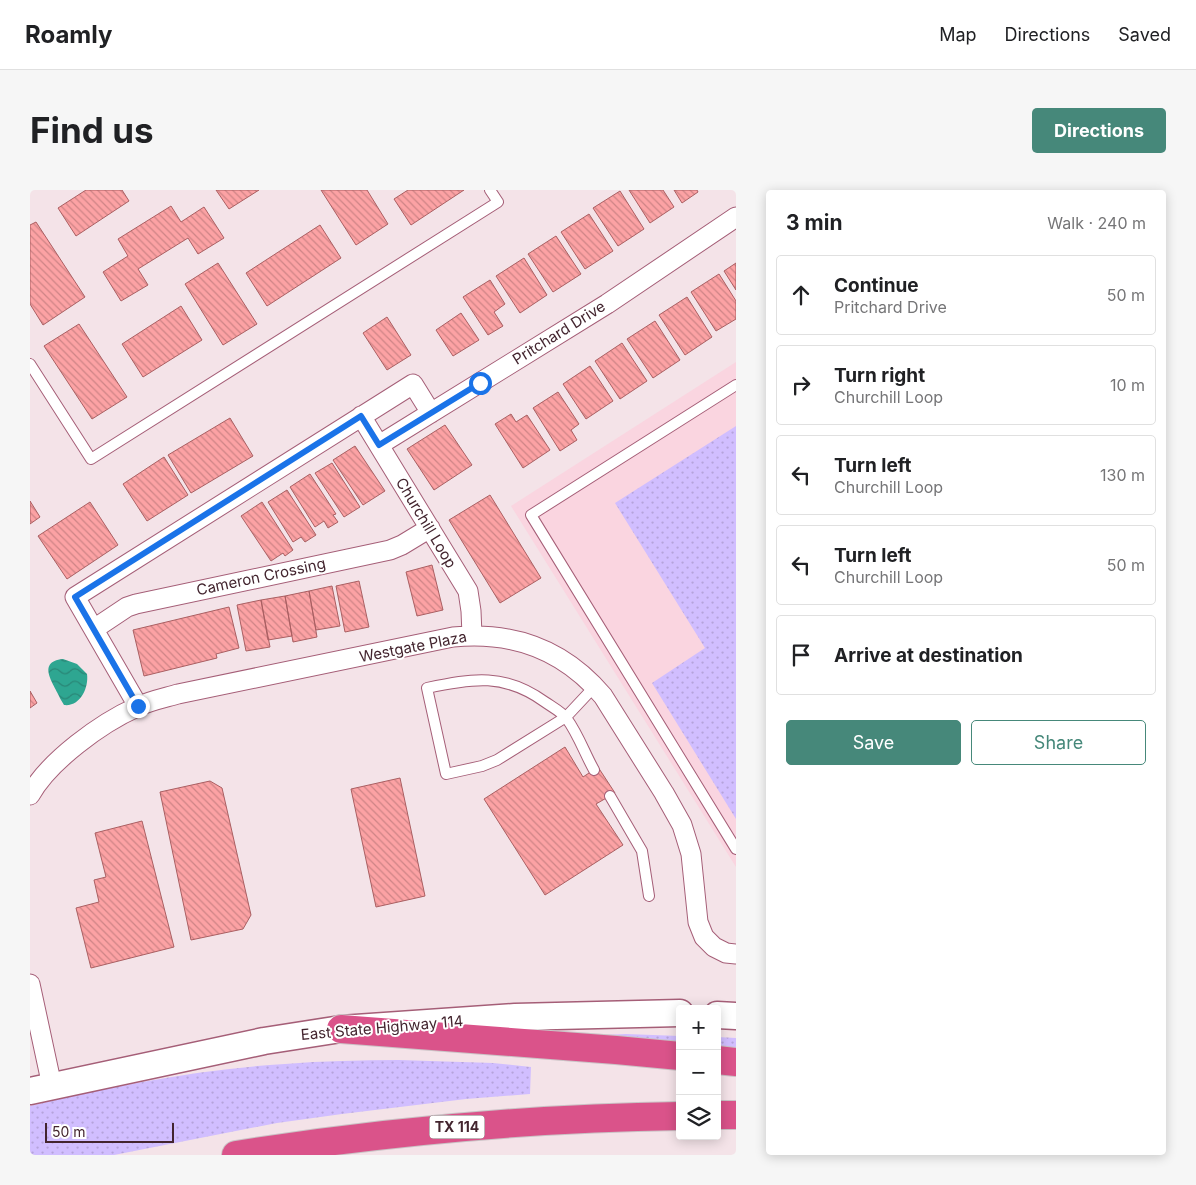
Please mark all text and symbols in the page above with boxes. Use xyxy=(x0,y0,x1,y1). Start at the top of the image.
text: Roamly xyxy=(25,20,112,49)
text: Map xyxy=(939,24,977,45)
text: Directions xyxy=(1005,24,1090,45)
text: Saved xyxy=(1118,24,1171,45)
button: Directions xyxy=(1032,108,1166,153)
text: Find us xyxy=(30,109,154,151)
text: 3 min xyxy=(786,210,842,235)
text: Walk · 240 m xyxy=(1047,213,1146,233)
text: Continue xyxy=(834,274,919,297)
icon: ahead xyxy=(787,281,815,309)
text: 50 m xyxy=(1107,285,1145,305)
street label: Pritchard Drive xyxy=(509,297,609,369)
text: Pritchard Drive xyxy=(834,297,947,317)
text: Turn right xyxy=(834,364,925,387)
icon: right xyxy=(787,371,815,399)
route start xyxy=(469,372,492,395)
text: 10 m xyxy=(1110,375,1145,395)
text: Churchill Loop xyxy=(834,387,943,407)
text: Turn left xyxy=(834,454,912,477)
icon: left xyxy=(787,461,815,489)
text: 130 m xyxy=(1100,465,1145,485)
street label: Churchill Loop xyxy=(392,474,461,571)
text: Churchill Loop xyxy=(834,477,943,497)
text: Turn left xyxy=(834,544,912,567)
icon: left xyxy=(787,551,815,579)
street label: Cameron Crossing xyxy=(195,554,327,599)
text: 50 m xyxy=(1107,555,1145,575)
text: Churchill Loop xyxy=(834,567,943,587)
street label: Westgate Plaza xyxy=(358,627,468,666)
icon: arrive xyxy=(787,641,815,669)
text: Arrive at destination xyxy=(834,644,1023,667)
route end xyxy=(127,695,150,718)
button: Save xyxy=(786,720,961,765)
button: Share xyxy=(971,720,1146,765)
map controls xyxy=(676,1005,721,1140)
button: + xyxy=(676,1005,721,1050)
street label: East State Highway 114 xyxy=(300,1011,464,1044)
button: − xyxy=(676,1050,721,1095)
button: layers xyxy=(676,1095,721,1140)
road number: TX 114 xyxy=(430,1116,484,1139)
scale bar xyxy=(45,1120,174,1143)
text: 50 m xyxy=(52,1123,86,1140)

